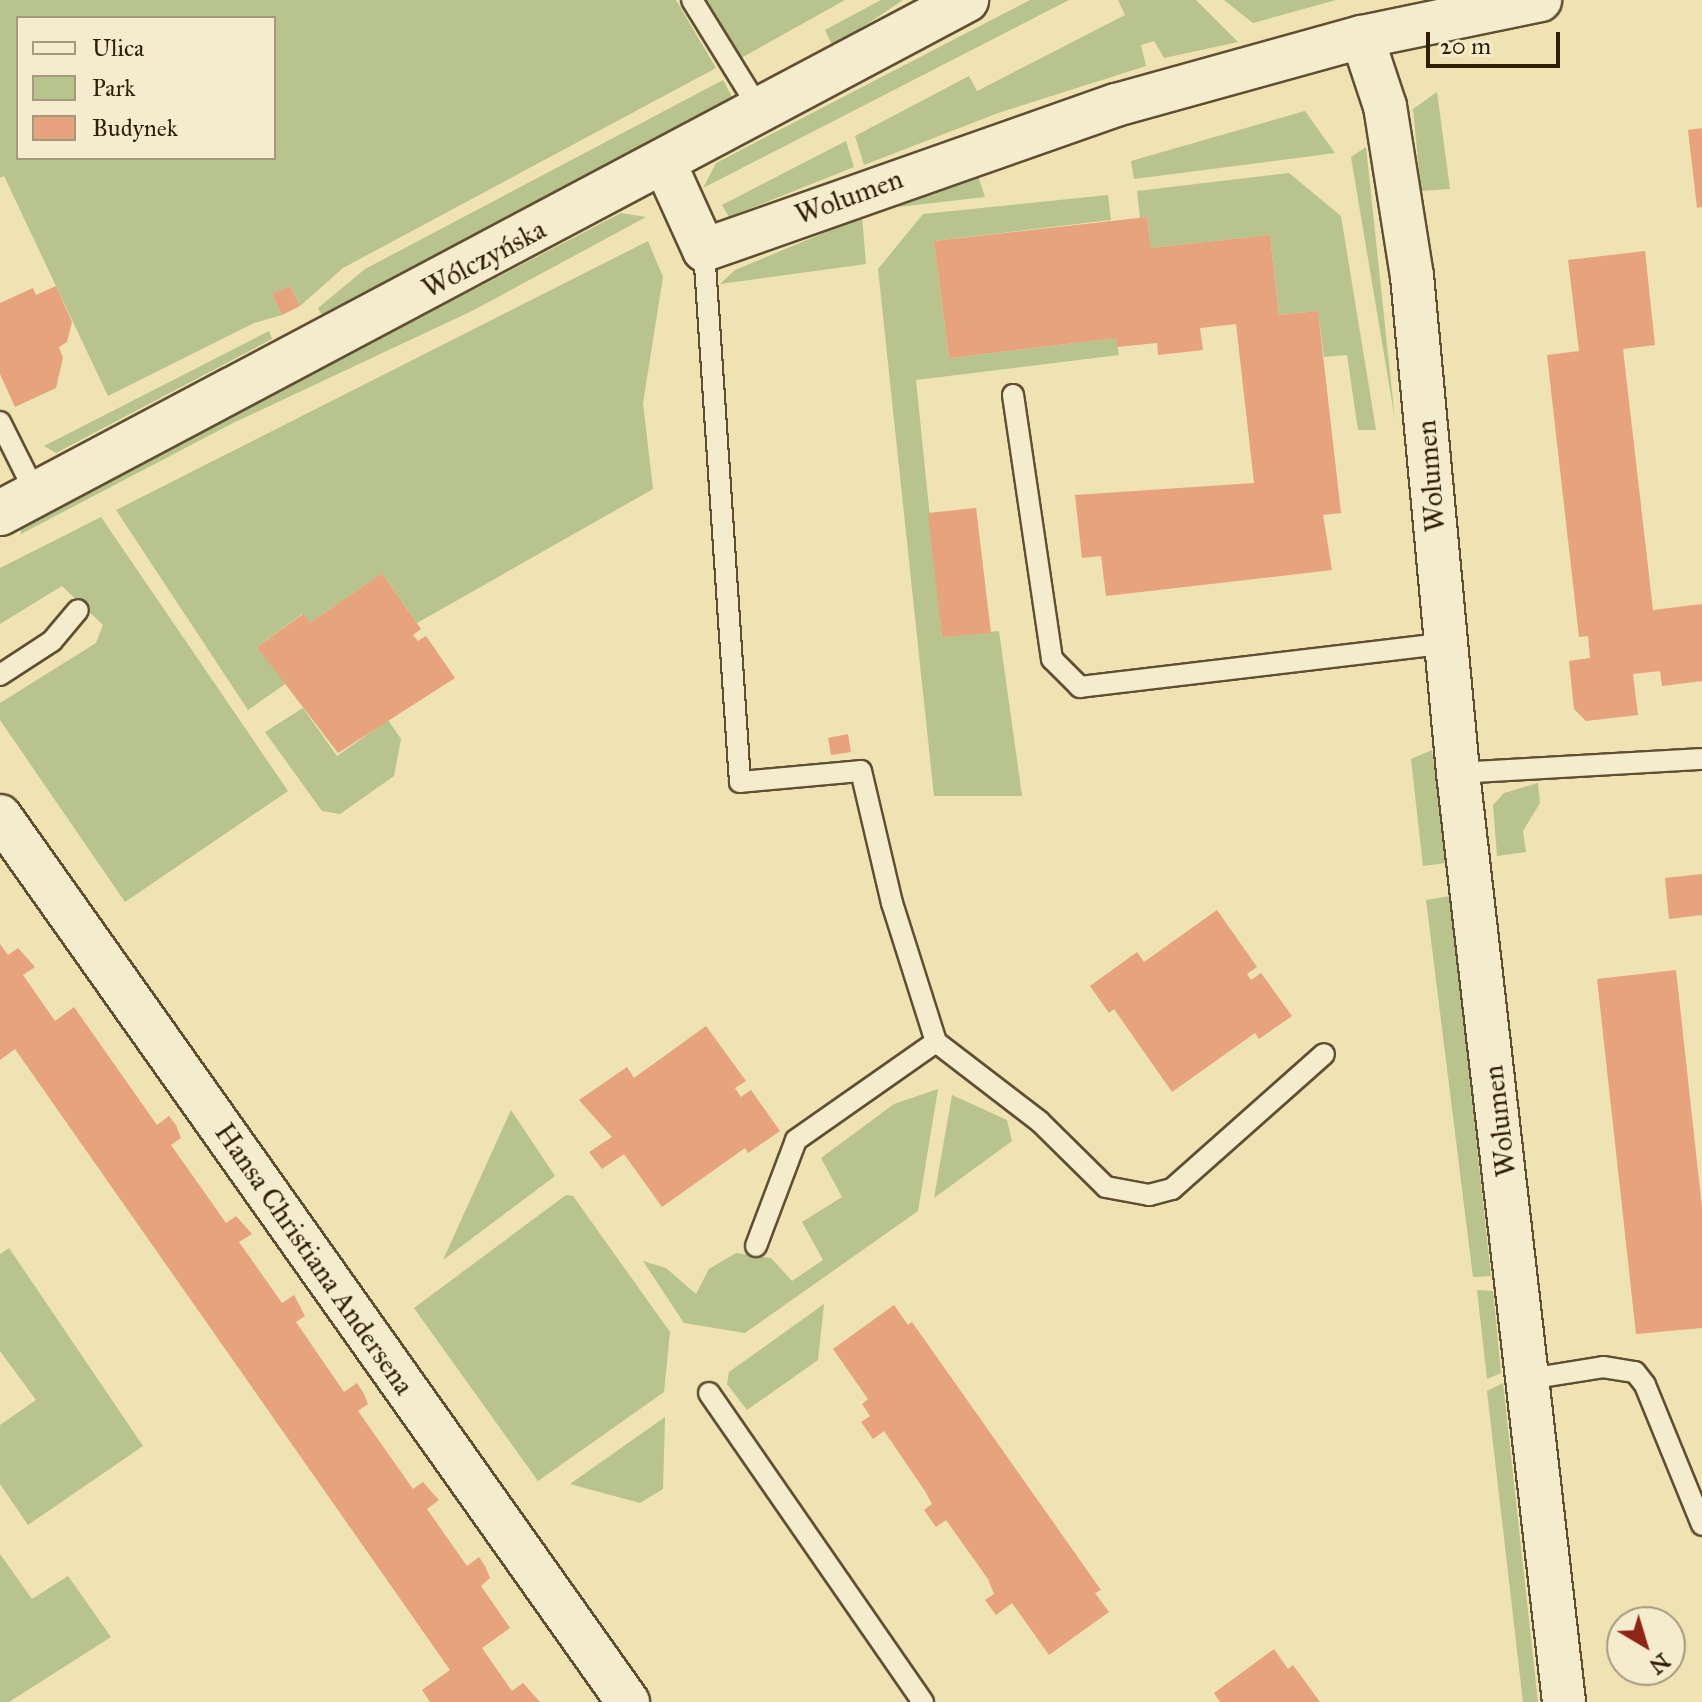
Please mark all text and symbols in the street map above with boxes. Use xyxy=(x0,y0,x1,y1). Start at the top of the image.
legend xyxy=(16,16,276,160)
scale bar xyxy=(1430,16,1564,66)
text: 20 m xyxy=(1440,31,1491,61)
text: Ulica xyxy=(92,33,144,63)
text: Park xyxy=(92,73,135,103)
text: Budynek xyxy=(92,113,178,143)
street label: Wolumen xyxy=(791,162,907,232)
street label: Wólczyńska xyxy=(417,212,551,306)
street label: Wolumen xyxy=(1409,419,1453,533)
street label: Wolumen xyxy=(1476,1063,1524,1179)
street label: Hansa Christiana Andersena xyxy=(207,1117,421,1401)
north arrow xyxy=(1606,1606,1686,1686)
text: N xyxy=(1644,1647,1676,1680)

